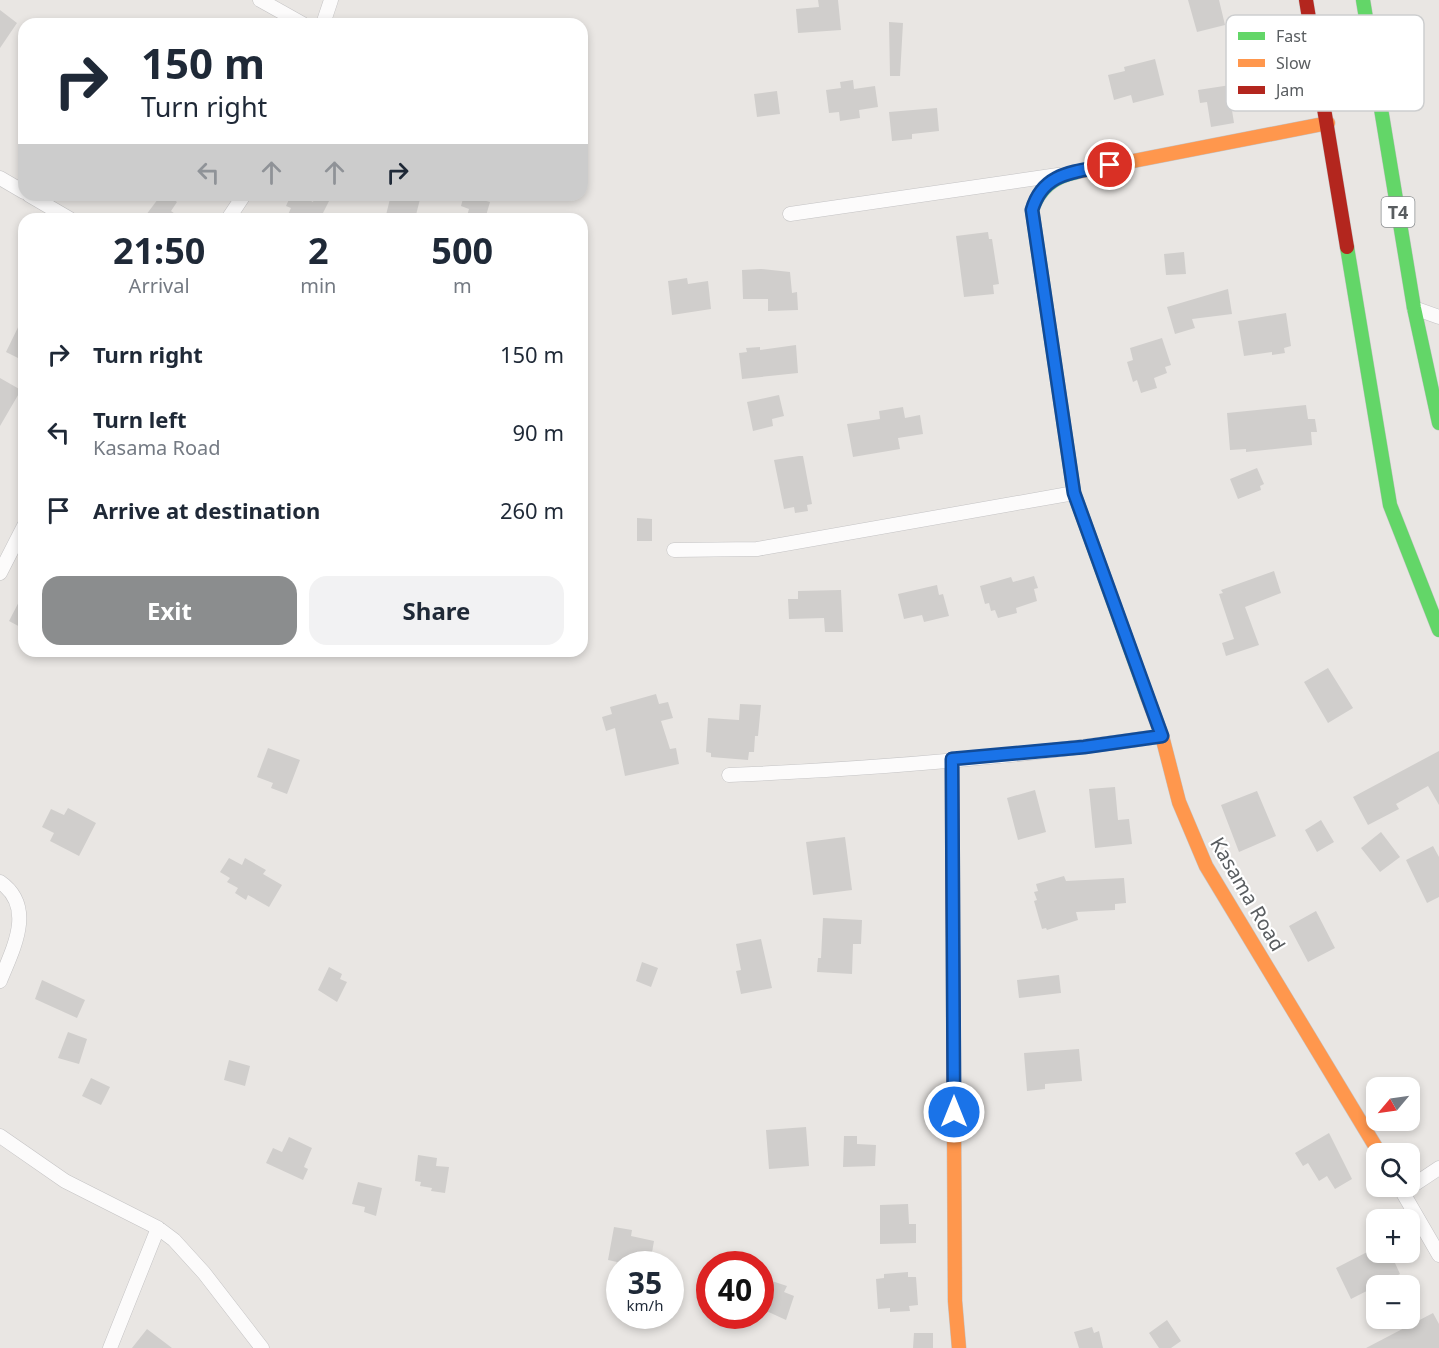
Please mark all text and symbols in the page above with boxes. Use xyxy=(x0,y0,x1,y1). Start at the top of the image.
legend xyxy=(1226,15,1424,111)
text: Fast xyxy=(1276,25,1307,47)
text: 150 m xyxy=(141,34,265,91)
icon: right xyxy=(42,42,120,120)
text: Slow xyxy=(1276,52,1311,74)
text: Jam xyxy=(1274,79,1304,101)
text: Turn right xyxy=(141,88,267,125)
pin xyxy=(1084,139,1135,190)
icon: arrive xyxy=(1093,148,1126,181)
icon: left xyxy=(192,156,225,189)
icon: ahead xyxy=(255,156,288,189)
icon: ahead xyxy=(318,156,351,189)
icon: right xyxy=(381,156,414,189)
road number: T4 xyxy=(1382,197,1414,227)
text: 21:50 xyxy=(113,226,205,275)
text: 2 xyxy=(308,226,329,275)
text: 500 xyxy=(431,226,493,275)
text: Arrival xyxy=(129,272,190,299)
text: min xyxy=(300,272,336,299)
text: m xyxy=(453,272,472,299)
icon: right xyxy=(42,338,75,371)
text: Turn right xyxy=(93,339,203,369)
text: 150 m xyxy=(500,339,564,369)
text: Turn left xyxy=(93,404,187,434)
icon: left xyxy=(42,416,75,449)
text: 90 m xyxy=(513,417,564,447)
text: Kasama Road xyxy=(93,434,221,461)
icon: arrive xyxy=(42,494,75,527)
text: Arrive at destination xyxy=(93,495,320,525)
text: 260 m xyxy=(500,495,564,525)
button: Exit xyxy=(42,576,297,645)
button: Share xyxy=(309,576,564,645)
street label: Kasama Road xyxy=(1204,832,1292,956)
north arrow xyxy=(1366,1077,1420,1131)
map controls xyxy=(1366,1077,1420,1329)
position arrow xyxy=(922,1080,986,1144)
button: search xyxy=(1366,1143,1420,1197)
button: + xyxy=(1366,1209,1420,1263)
speed limit sign: 40 xyxy=(696,1251,774,1329)
text: 35 xyxy=(628,1262,662,1303)
button: − xyxy=(1366,1275,1420,1329)
text: km/h xyxy=(627,1295,663,1315)

